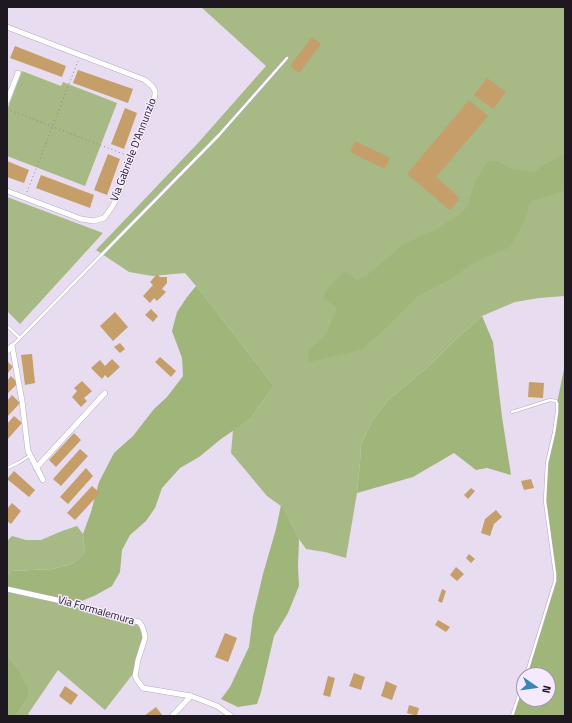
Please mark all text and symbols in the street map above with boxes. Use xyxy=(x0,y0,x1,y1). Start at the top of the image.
street label: Via Gabriele D'Annunzio xyxy=(108,97,160,203)
street label: Via Formalemura xyxy=(56,594,136,628)
north arrow xyxy=(516,667,556,707)
text: N xyxy=(538,684,555,695)

